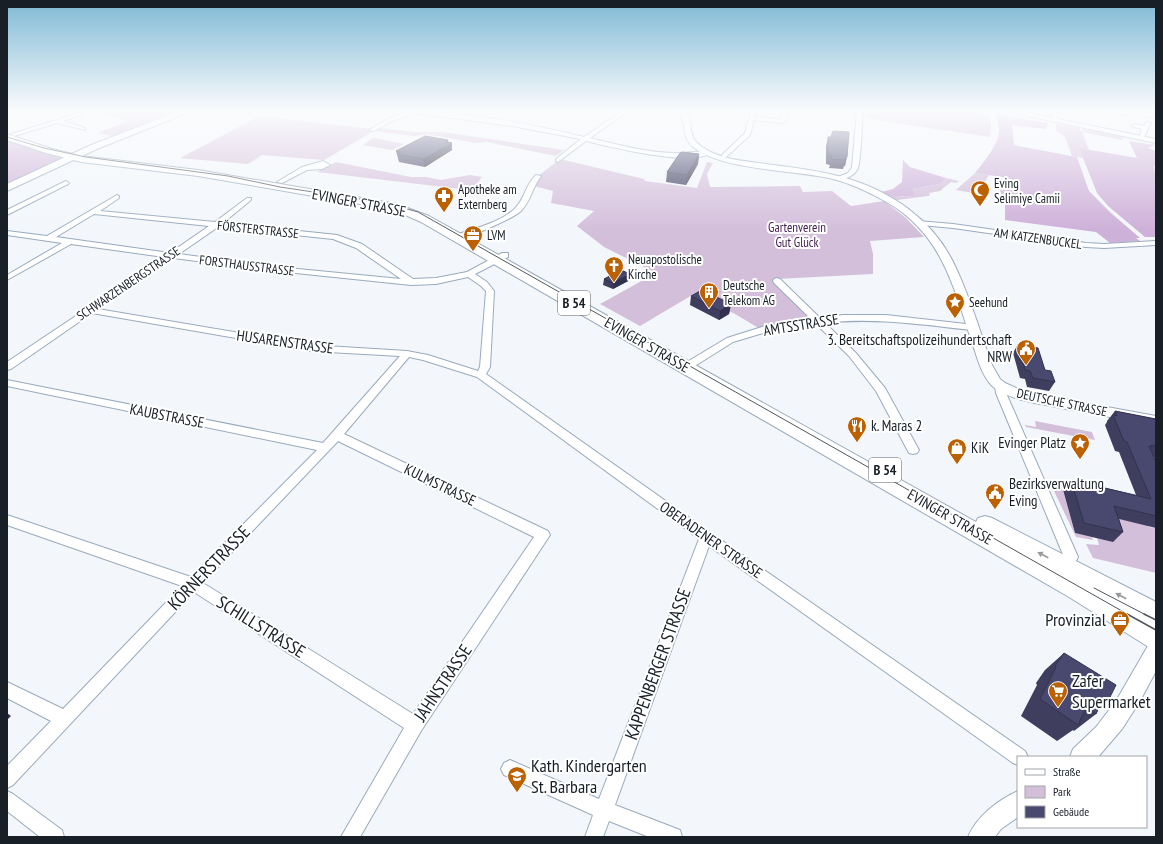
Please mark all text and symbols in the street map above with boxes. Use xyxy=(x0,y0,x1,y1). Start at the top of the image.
place label: Eving Selimiye Camii xyxy=(994,175,1060,207)
mosque icon: Eving Selimiye Camii xyxy=(969,179,991,207)
place label: Apotheke am Externberg xyxy=(458,181,517,213)
street label: EVINGER STRASSE xyxy=(310,184,408,221)
pharmacy icon: Apotheke am Externberg xyxy=(433,185,455,213)
street label: FÖRSTERSTRASSE xyxy=(216,217,300,242)
park label: Gartenverein Gut Glück xyxy=(768,219,826,251)
office icon: LVM xyxy=(462,224,484,252)
street label: AM KATZENBUCKEL xyxy=(993,224,1084,253)
place label: LVM xyxy=(487,227,506,244)
street label: SCHWARZENBERGSTRASSE xyxy=(73,242,183,324)
street label: FORSTHAUSSTRASSE xyxy=(198,251,295,280)
place label: Neuapostolische Kirche xyxy=(628,251,702,283)
church icon: Neuapostolische Kirche xyxy=(603,255,625,283)
place label: Deutsche Telekom AG xyxy=(723,277,775,309)
building icon: Deutsche Telekom AG xyxy=(698,281,720,309)
road number: B 54 xyxy=(558,291,590,315)
place icon: Seehund xyxy=(944,291,966,319)
place label: Seehund xyxy=(969,294,1008,311)
street label: AMTSSTRASSE xyxy=(762,309,840,340)
street label: EVINGER STRASSE xyxy=(601,312,693,377)
street label: HUSARENSTRASSE xyxy=(236,325,335,358)
place label: 3. Bereitschaftspolizeihundertschaft NRW xyxy=(827,330,1012,366)
public building icon: 3. Bereitschaftspolizeihundertschaft NRW xyxy=(1015,338,1037,366)
street label: DEUTSCHE STRASSE xyxy=(1015,385,1109,420)
street label: KAUBSTRASSE xyxy=(128,399,206,432)
restaurant icon: k. Maras 2 xyxy=(846,415,868,443)
place label: k. Maras 2 xyxy=(871,416,922,435)
place icon: Evinger Platz xyxy=(1069,432,1091,460)
place label: Evinger Platz xyxy=(998,433,1066,452)
shop icon: KiK xyxy=(946,437,968,465)
place label: KiK xyxy=(971,438,990,457)
road number: B 54 xyxy=(869,458,901,482)
street label: KULMSTRASSE xyxy=(401,459,479,510)
place label: Bezirksverwaltung Eving xyxy=(1009,474,1104,510)
public building icon: Bezirksverwaltung Eving xyxy=(984,482,1006,510)
street label: EVINGER STRASSE xyxy=(904,484,996,549)
street label: OBERADENER STRASSE xyxy=(656,497,766,582)
street label: KÖRNERSTRASSE xyxy=(163,521,255,615)
one-way arrow xyxy=(1037,551,1049,558)
street label: KAPPENBERGER STRASSE xyxy=(619,585,696,743)
street label: SCHILLSTRASSE xyxy=(213,590,310,663)
one-way arrow xyxy=(1116,593,1127,599)
place label: Provinzial xyxy=(1045,608,1107,631)
office icon: Provinzial xyxy=(1109,609,1131,637)
street label: JAHNSTRASSE xyxy=(408,640,477,726)
place label: Zafer Supermarket xyxy=(1072,669,1151,713)
supermarket icon: Zafer Supermarket xyxy=(1047,680,1069,708)
place label: Kath. Kindergarten St. Barbara xyxy=(531,754,647,798)
legend xyxy=(1017,756,1147,828)
text: Straße xyxy=(1053,764,1080,779)
school or university icon: Kath. Kindergarten St. Barbara xyxy=(506,765,528,793)
text: Park xyxy=(1053,784,1071,799)
text: Gebäude xyxy=(1053,804,1089,819)

